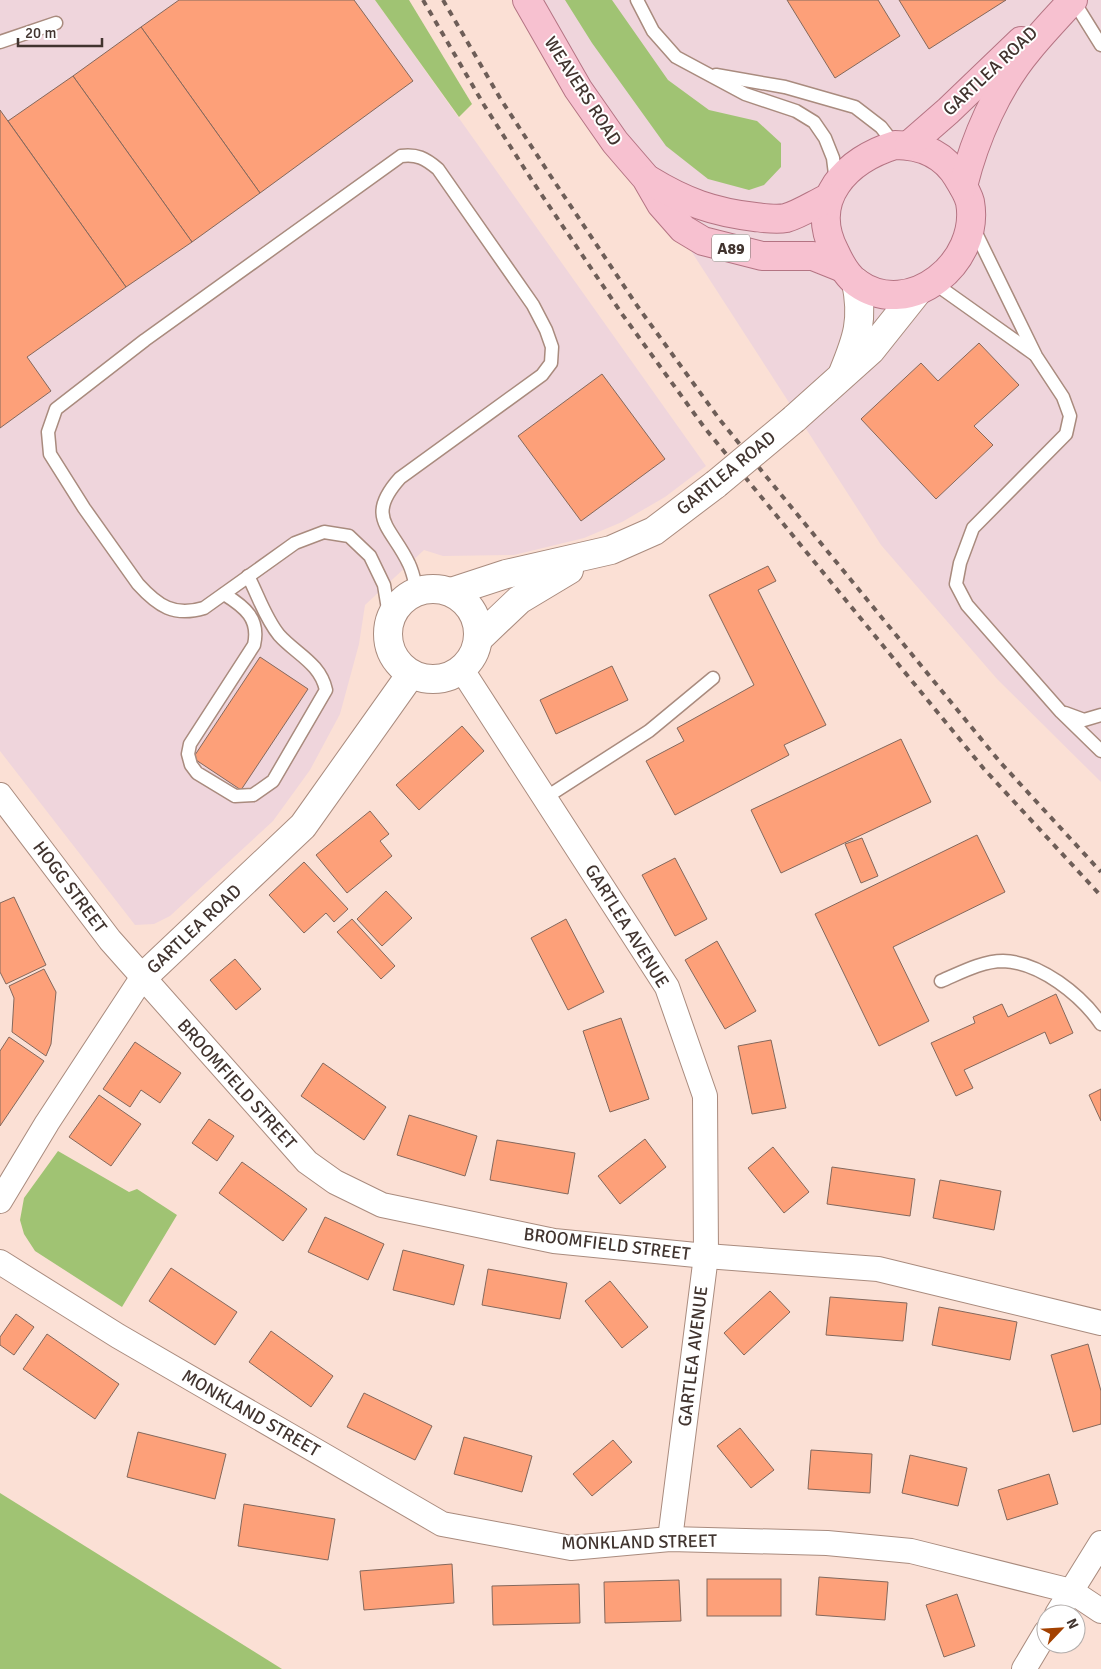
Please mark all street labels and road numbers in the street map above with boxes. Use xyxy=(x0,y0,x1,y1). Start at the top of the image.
street label: GARTLEA ROAD xyxy=(938,22,1042,120)
street label: WEAVERS ROAD xyxy=(540,32,626,150)
road number: A89 xyxy=(712,234,750,262)
street label: GARTLEA ROAD xyxy=(672,426,780,520)
street label: HOGG STREET xyxy=(28,837,112,937)
street label: GARTLEA AVENUE xyxy=(580,860,674,992)
street label: GARTLEA ROAD xyxy=(142,880,246,978)
street label: BROOMFIELD STREET xyxy=(173,1014,301,1154)
street label: BROOMFIELD STREET xyxy=(522,1223,692,1265)
street label: GARTLEA AVENUE xyxy=(673,1284,713,1428)
street label: MONKLAND STREET xyxy=(178,1365,324,1462)
street label: MONKLAND STREET xyxy=(561,1530,717,1554)

